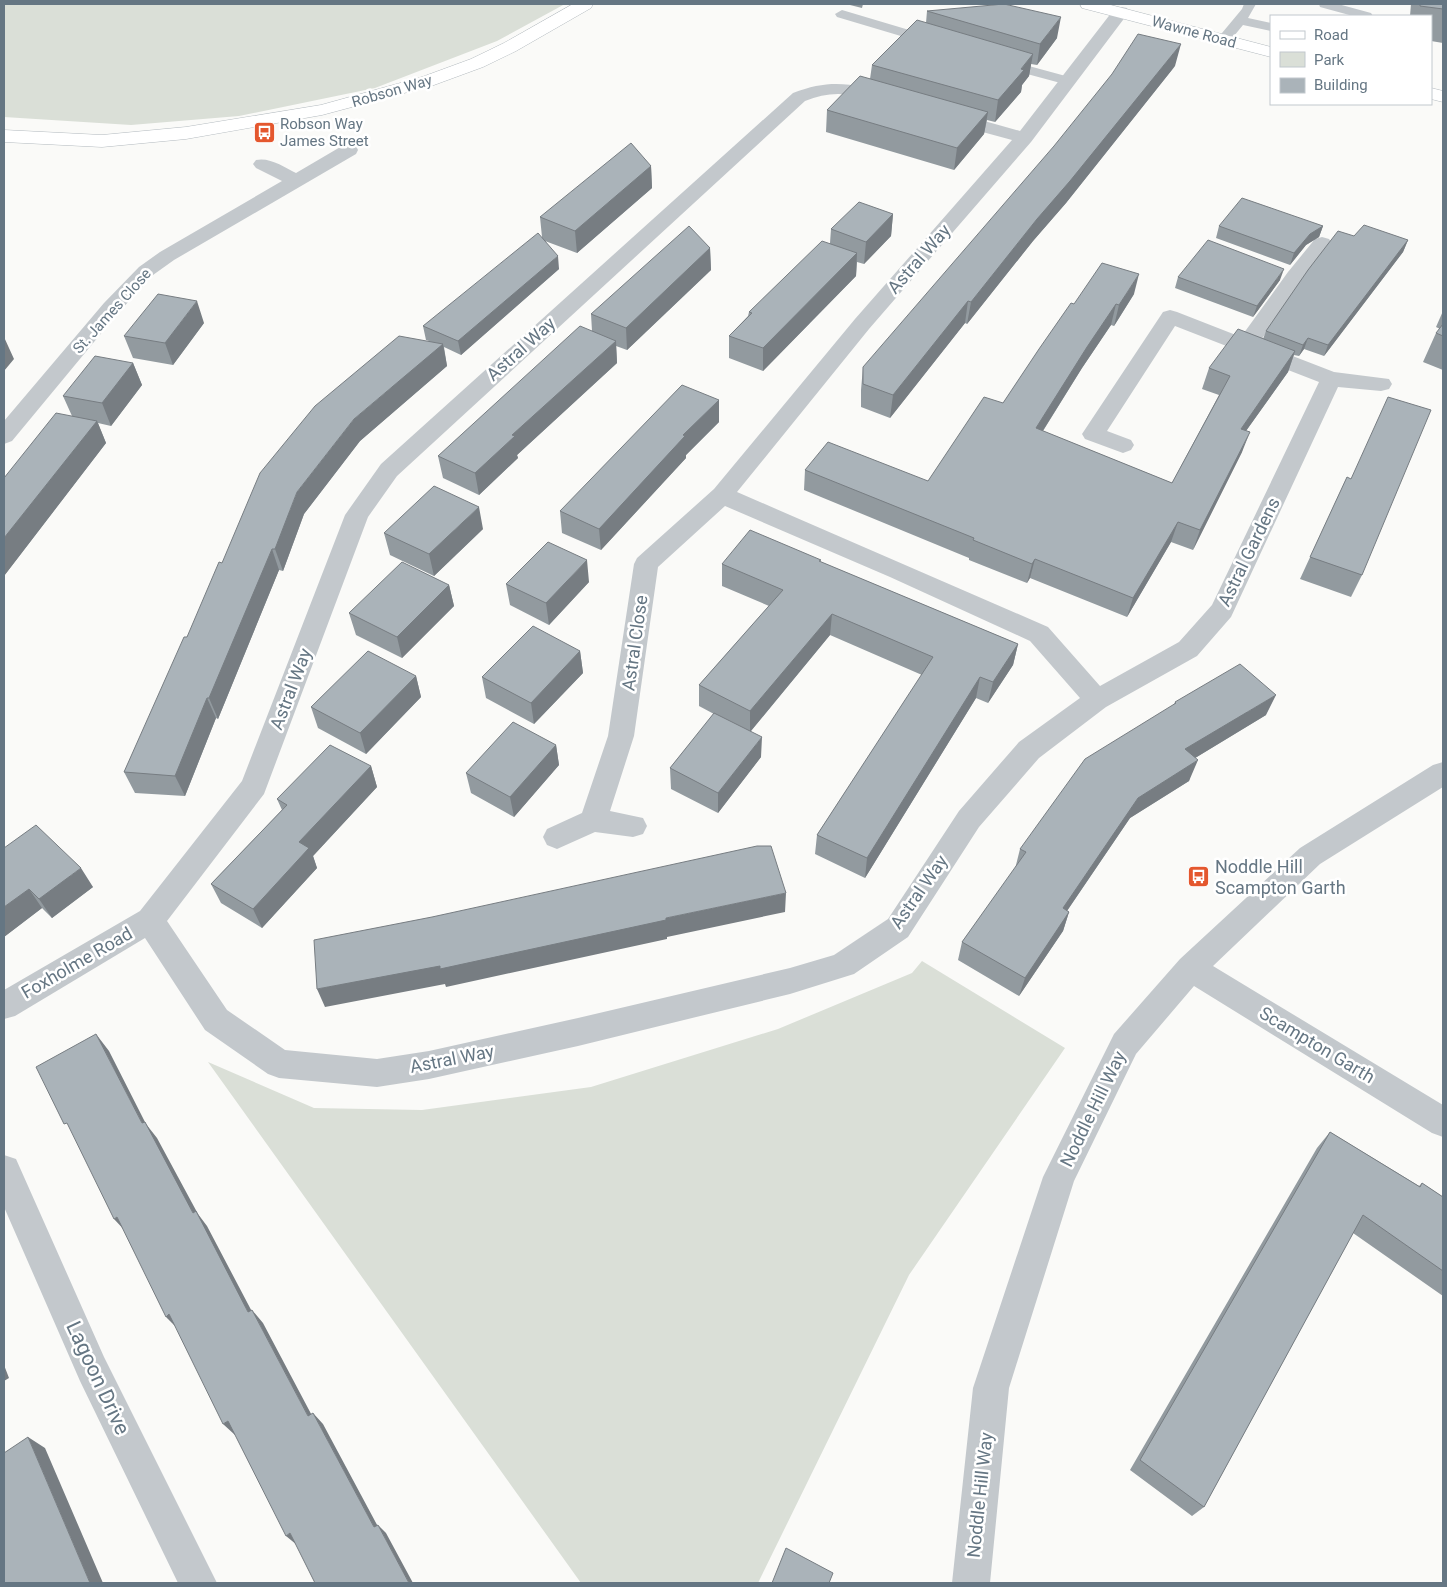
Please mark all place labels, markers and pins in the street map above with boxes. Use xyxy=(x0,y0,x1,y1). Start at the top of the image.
place label: Robson Way James Street xyxy=(280,115,369,150)
bus stop icon: Robson Way James Street xyxy=(252,121,276,145)
place label: Noddle Hill Scampton Garth xyxy=(1215,856,1346,898)
bus stop icon: Noddle Hill Scampton Garth xyxy=(1187,865,1211,889)

